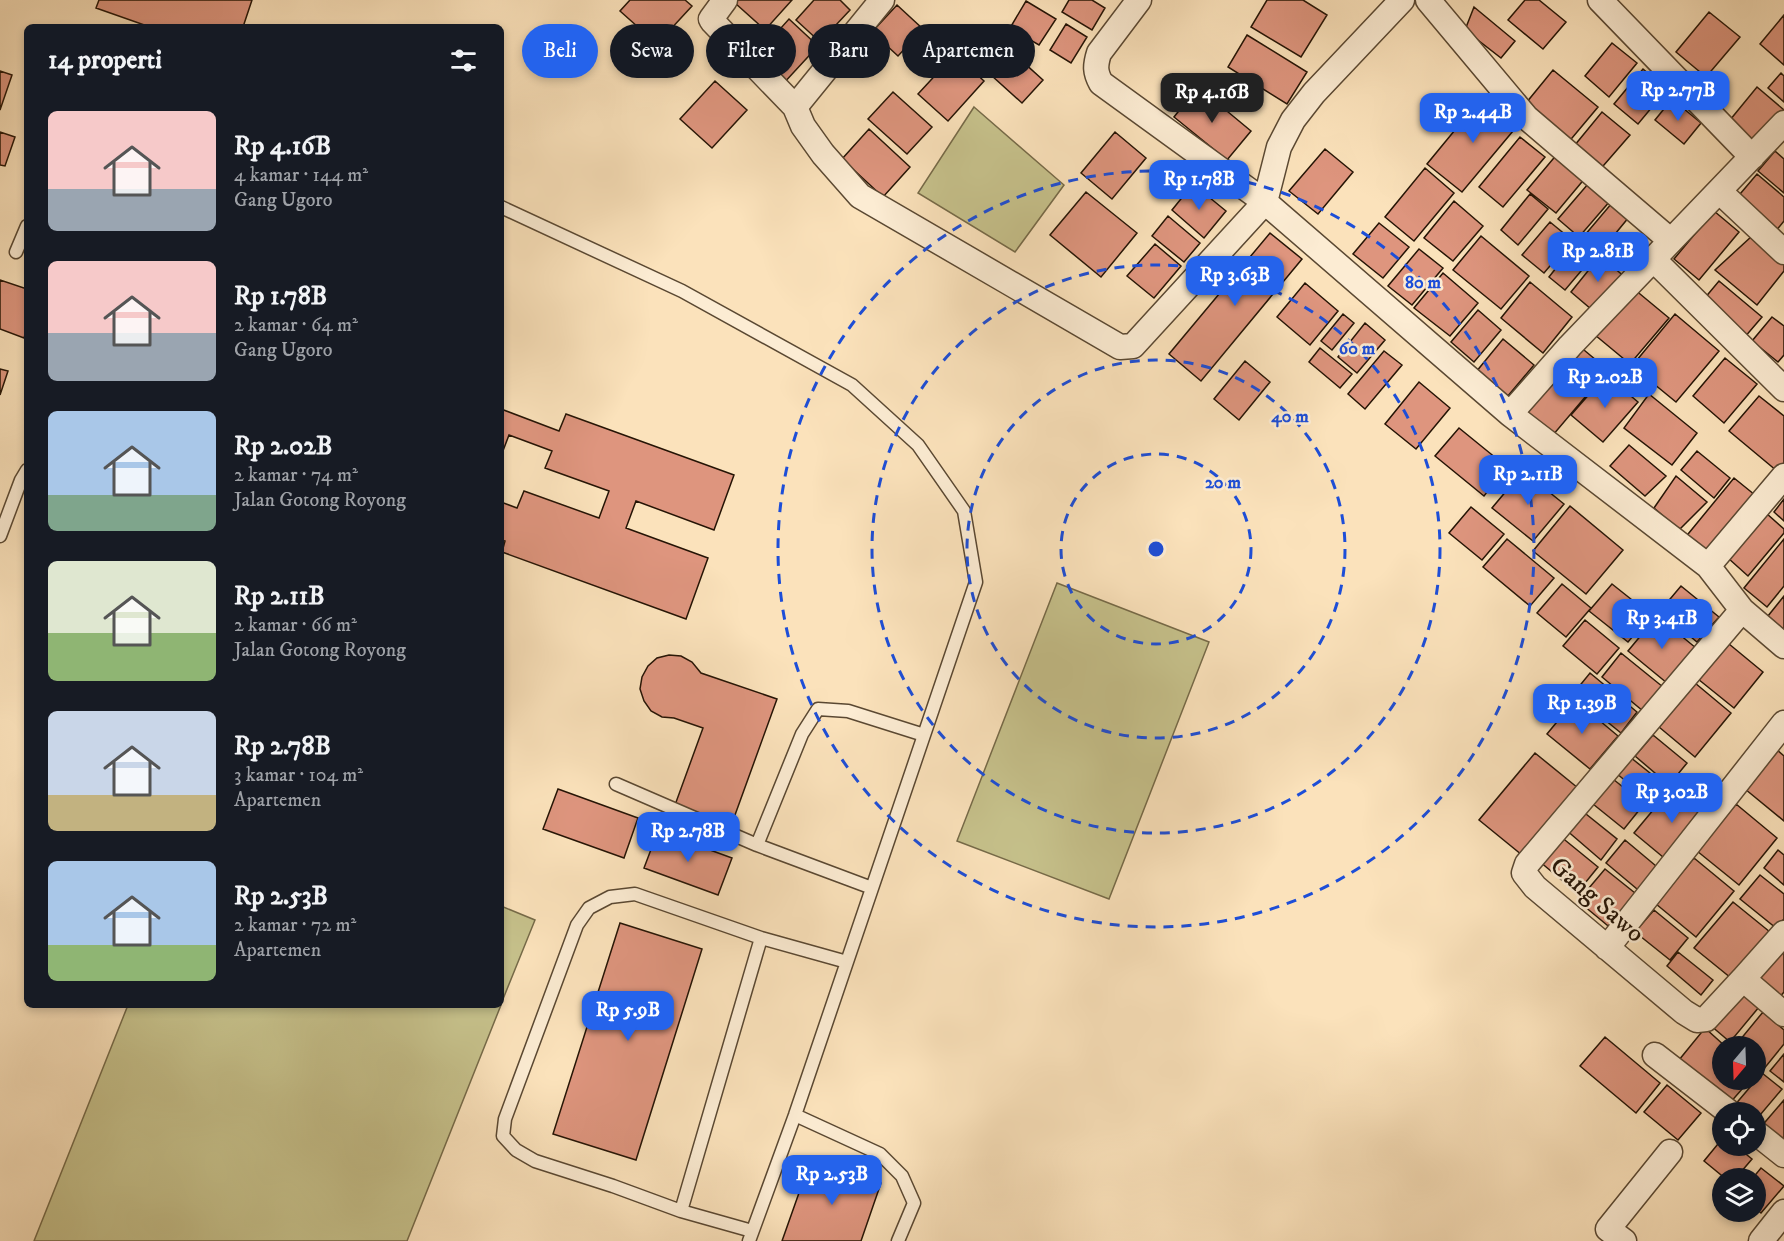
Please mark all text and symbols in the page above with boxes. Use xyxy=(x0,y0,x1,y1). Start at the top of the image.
chip: Beli xyxy=(522,24,598,78)
chip: Sewa xyxy=(610,24,694,78)
chip: Filter xyxy=(706,24,796,78)
chip: Baru xyxy=(808,24,890,78)
chip: Apartemen xyxy=(902,24,1035,78)
text: 14 properti xyxy=(48,44,162,77)
icon: filters xyxy=(447,44,480,77)
pin: Rp 2.77B xyxy=(1616,71,1740,122)
pin: Rp 4.16B xyxy=(1150,73,1274,124)
text: Rp 2.77B xyxy=(1640,78,1716,103)
text: Rp 4.16B xyxy=(1175,80,1249,105)
pin: Rp 2.44B xyxy=(1411,93,1535,144)
text: Rp 2.44B xyxy=(1434,100,1512,125)
text: Rp 4.16B xyxy=(234,130,331,163)
icon: home xyxy=(96,135,168,207)
pin: Rp 1.78B xyxy=(1137,160,1261,211)
text: 4 kamar · 144 m² xyxy=(234,163,368,188)
text: Rp 1.78B xyxy=(1163,167,1235,192)
text: Gang Ugoro xyxy=(234,188,333,213)
pin: Rp 2.81B xyxy=(1536,232,1660,283)
text: Rp 2.81B xyxy=(1562,239,1634,264)
pin: Rp 3.63B xyxy=(1173,256,1297,307)
text: Rp 3.63B xyxy=(1200,263,1270,288)
text: 80 m xyxy=(1405,272,1442,294)
text: Rp 1.78B xyxy=(234,280,327,313)
icon: home xyxy=(96,285,168,357)
text: 2 kamar · 64 m² xyxy=(234,313,358,338)
text: Gang Ugoro xyxy=(234,338,333,363)
text: 60 m xyxy=(1339,338,1376,360)
pin: Rp 2.02B xyxy=(1543,358,1667,409)
text: Rp 2.02B xyxy=(1567,365,1643,390)
text: 40 m xyxy=(1270,406,1309,428)
text: Rp 2.02B xyxy=(234,430,332,463)
icon: home xyxy=(96,435,168,507)
pin: Rp 2.11B xyxy=(1466,455,1590,506)
text: Rp 2.11B xyxy=(1493,462,1563,487)
text: 2 kamar · 74 m² xyxy=(234,463,358,488)
text: 20 m xyxy=(1205,472,1241,494)
text: Jalan Gotong Royong xyxy=(234,488,406,513)
centre of rings xyxy=(1146,539,1166,559)
text: Rp 2.11B xyxy=(234,580,325,613)
icon: home xyxy=(96,585,168,657)
pin: Rp 3.41B xyxy=(1600,599,1724,650)
text: Rp 3.41B xyxy=(1626,606,1698,631)
text: 2 kamar · 66 m² xyxy=(234,613,357,638)
text: Jalan Gotong Royong xyxy=(234,638,406,663)
pin: Rp 1.39B xyxy=(1520,684,1644,735)
text: Rp 1.39B xyxy=(1547,691,1617,716)
text: Rp 2.78B xyxy=(234,730,331,763)
icon: home xyxy=(96,735,168,807)
text: 3 kamar · 104 m² xyxy=(234,763,363,788)
pin: Rp 3.02B xyxy=(1610,773,1734,824)
text: Rp 3.02B xyxy=(1635,780,1709,805)
text: Apartemen xyxy=(234,788,321,813)
pin: Rp 2.78B xyxy=(626,812,750,863)
text: Rp 2.78B xyxy=(651,819,725,844)
street label: Gang Sawo xyxy=(1543,850,1651,950)
text: Rp 2.53B xyxy=(234,880,328,913)
icon: home xyxy=(96,885,168,957)
text: 2 kamar · 72 m² xyxy=(234,913,356,938)
text: Apartemen xyxy=(234,938,321,963)
pin: Rp 5.9B xyxy=(573,991,683,1042)
text: Rp 5.9B xyxy=(596,998,660,1023)
north arrow xyxy=(1712,1036,1766,1090)
map controls xyxy=(1712,1036,1766,1222)
button: locate xyxy=(1712,1102,1766,1156)
pin: Rp 2.53B xyxy=(770,1155,894,1206)
text: Rp 2.53B xyxy=(796,1162,868,1187)
button: layers xyxy=(1712,1168,1766,1222)

